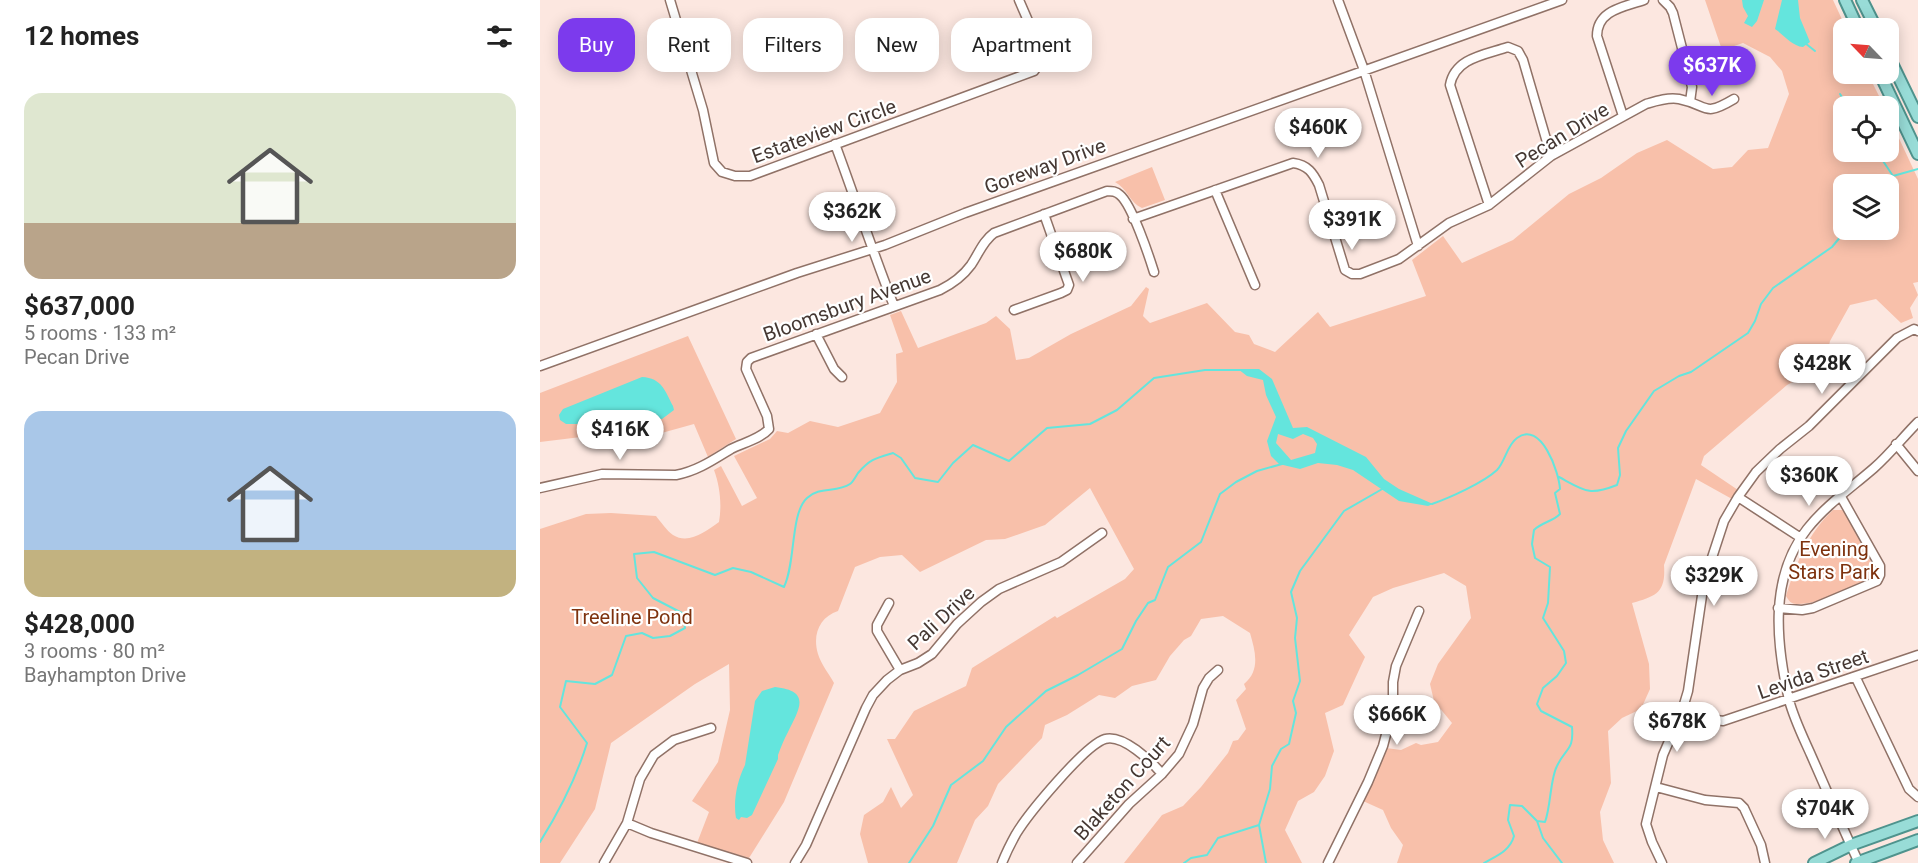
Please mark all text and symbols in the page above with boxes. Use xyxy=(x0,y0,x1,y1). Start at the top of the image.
chip: Buy xyxy=(558,18,635,72)
chip: Rent xyxy=(647,18,731,72)
chip: Filters xyxy=(743,18,843,72)
chip: New xyxy=(855,18,939,72)
chip: Apartment xyxy=(951,18,1092,72)
north arrow xyxy=(1833,18,1899,84)
map controls xyxy=(1833,18,1899,240)
icon: filters xyxy=(483,20,516,53)
text: 12 homes xyxy=(24,21,139,51)
pin: $637K xyxy=(1670,46,1754,97)
text: $637K xyxy=(1683,53,1741,77)
street label: Estateview Circle xyxy=(749,94,899,168)
button: locate xyxy=(1833,96,1899,162)
street label: Pecan Drive xyxy=(1511,97,1613,173)
pin: $460K xyxy=(1276,108,1360,159)
text: $460K xyxy=(1289,115,1347,139)
icon: home xyxy=(216,132,324,240)
street label: Goreway Drive xyxy=(981,133,1109,199)
button: layers xyxy=(1833,174,1899,240)
pin: $362K xyxy=(810,192,894,243)
text: $362K xyxy=(823,199,881,223)
pin: $391K xyxy=(1310,200,1394,251)
text: $391K xyxy=(1323,207,1381,231)
pin: $680K xyxy=(1041,232,1125,283)
text: $680K xyxy=(1054,239,1112,263)
street label: Bloomsbury Avenue xyxy=(760,263,934,347)
text: $637,000 xyxy=(24,291,135,321)
text: 5 rooms · 133 m² xyxy=(24,321,176,345)
pin: $428K xyxy=(1780,344,1864,395)
text: Pecan Drive xyxy=(24,345,129,369)
text: $428K xyxy=(1793,351,1851,375)
pin: $416K xyxy=(578,410,662,461)
text: $416K xyxy=(591,417,649,441)
icon: home xyxy=(216,450,324,558)
pin: $360K xyxy=(1767,456,1851,507)
text: $360K xyxy=(1780,463,1838,487)
park label: Evening Stars Park xyxy=(1788,537,1881,584)
pin: $329K xyxy=(1672,556,1756,607)
text: $329K xyxy=(1685,563,1743,587)
street label: Pali Drive xyxy=(902,581,980,655)
park label: Treeline Pond xyxy=(571,605,693,629)
text: $428,000 xyxy=(24,609,135,639)
text: 3 rooms · 80 m² xyxy=(24,639,165,663)
street label: Levida Street xyxy=(1754,644,1872,704)
text: Bayhampton Drive xyxy=(24,663,186,687)
pin: $666K xyxy=(1355,695,1439,746)
text: $666K xyxy=(1368,702,1426,726)
pin: $678K xyxy=(1635,702,1719,753)
text: $678K xyxy=(1648,709,1706,733)
street label: Blaketon Court xyxy=(1069,731,1175,845)
pin: $704K xyxy=(1783,789,1867,840)
text: $704K xyxy=(1796,796,1854,820)

